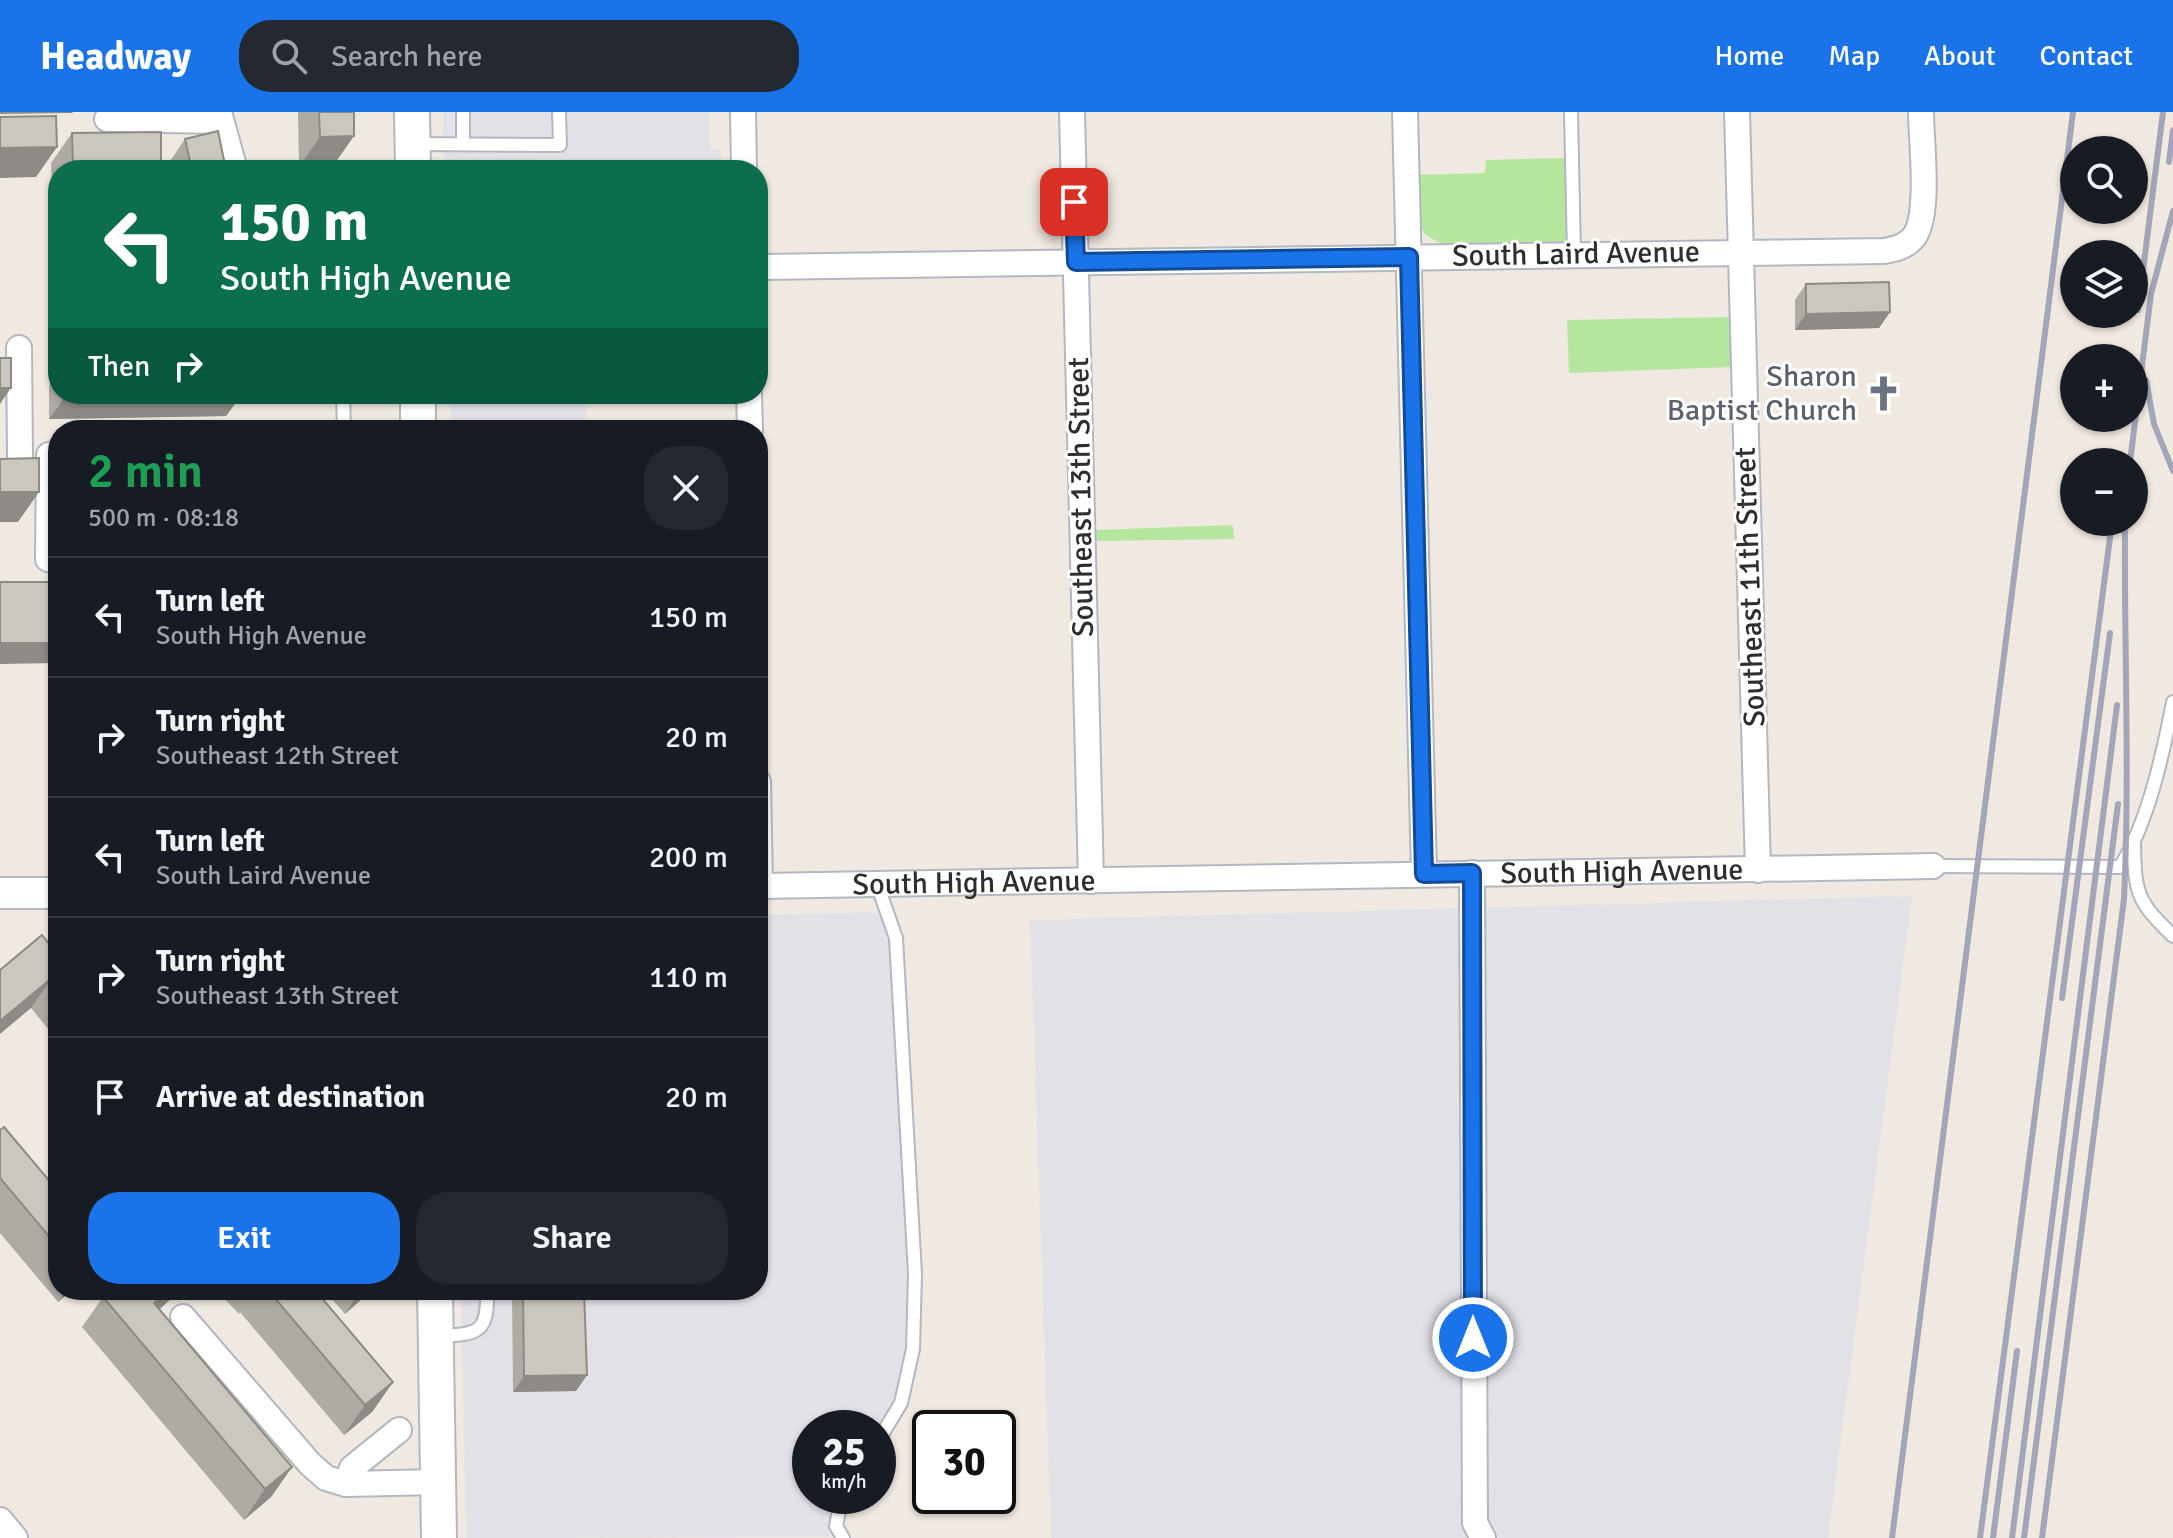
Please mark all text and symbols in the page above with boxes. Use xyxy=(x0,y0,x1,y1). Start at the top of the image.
search box xyxy=(239,20,799,92)
text: Headway xyxy=(40,33,191,80)
icon: search xyxy=(267,34,311,78)
text: Search here xyxy=(331,38,482,75)
text: Home xyxy=(1715,39,1784,73)
text: Map xyxy=(1828,39,1880,73)
text: About xyxy=(1924,39,1996,73)
text: Contact xyxy=(2040,39,2133,73)
map controls xyxy=(2060,136,2148,536)
button: search xyxy=(2060,136,2148,224)
pin xyxy=(1040,168,1108,236)
icon: arrive xyxy=(1052,180,1096,224)
text: 150 m xyxy=(220,187,368,256)
icon: left xyxy=(88,192,192,296)
street label: South Laird Avenue xyxy=(1452,233,1700,275)
button: layers xyxy=(2060,240,2148,328)
text: South High Avenue xyxy=(220,256,512,301)
icon: right xyxy=(166,344,210,388)
button: + xyxy=(2060,344,2148,432)
text: Then xyxy=(88,348,150,385)
street label: Southeast 13th Street xyxy=(1060,357,1102,637)
place label: Sharon Baptist Church xyxy=(1667,358,1857,429)
church icon: Sharon Baptist Church xyxy=(1864,374,1902,412)
text: 2 min xyxy=(88,442,203,501)
button: close xyxy=(644,446,728,530)
street label: Southeast 11th Street xyxy=(1727,446,1773,728)
button: − xyxy=(2060,448,2148,536)
text: 500 m · 08:18 xyxy=(88,502,239,534)
text: Turn left xyxy=(156,583,265,620)
icon: left xyxy=(88,595,132,639)
text: 150 m xyxy=(649,599,728,636)
text: South High Avenue xyxy=(156,620,367,652)
text: Turn right xyxy=(156,703,285,740)
icon: right xyxy=(88,715,132,759)
text: 20 m xyxy=(665,719,728,756)
text: Southeast 12th Street xyxy=(156,740,399,772)
text: Turn left xyxy=(156,823,265,860)
icon: left xyxy=(88,835,132,879)
text: 200 m xyxy=(649,839,728,876)
street label: South High Avenue xyxy=(1500,851,1744,892)
text: South Laird Avenue xyxy=(156,860,371,892)
street label: South High Avenue xyxy=(852,862,1096,903)
text: Turn right xyxy=(156,943,285,980)
icon: right xyxy=(88,955,132,999)
text: 110 m xyxy=(649,959,728,996)
text: Southeast 13th Street xyxy=(156,980,399,1012)
icon: arrive xyxy=(88,1075,132,1119)
text: Arrive at destination xyxy=(156,1079,425,1116)
text: 20 m xyxy=(665,1079,728,1116)
button: Exit xyxy=(88,1192,400,1284)
button: Share xyxy=(416,1192,728,1284)
position arrow xyxy=(1431,1296,1515,1380)
speed limit sign: 30 xyxy=(912,1410,1016,1514)
text: 25 xyxy=(822,1427,866,1477)
text: km/h xyxy=(821,1469,867,1494)

